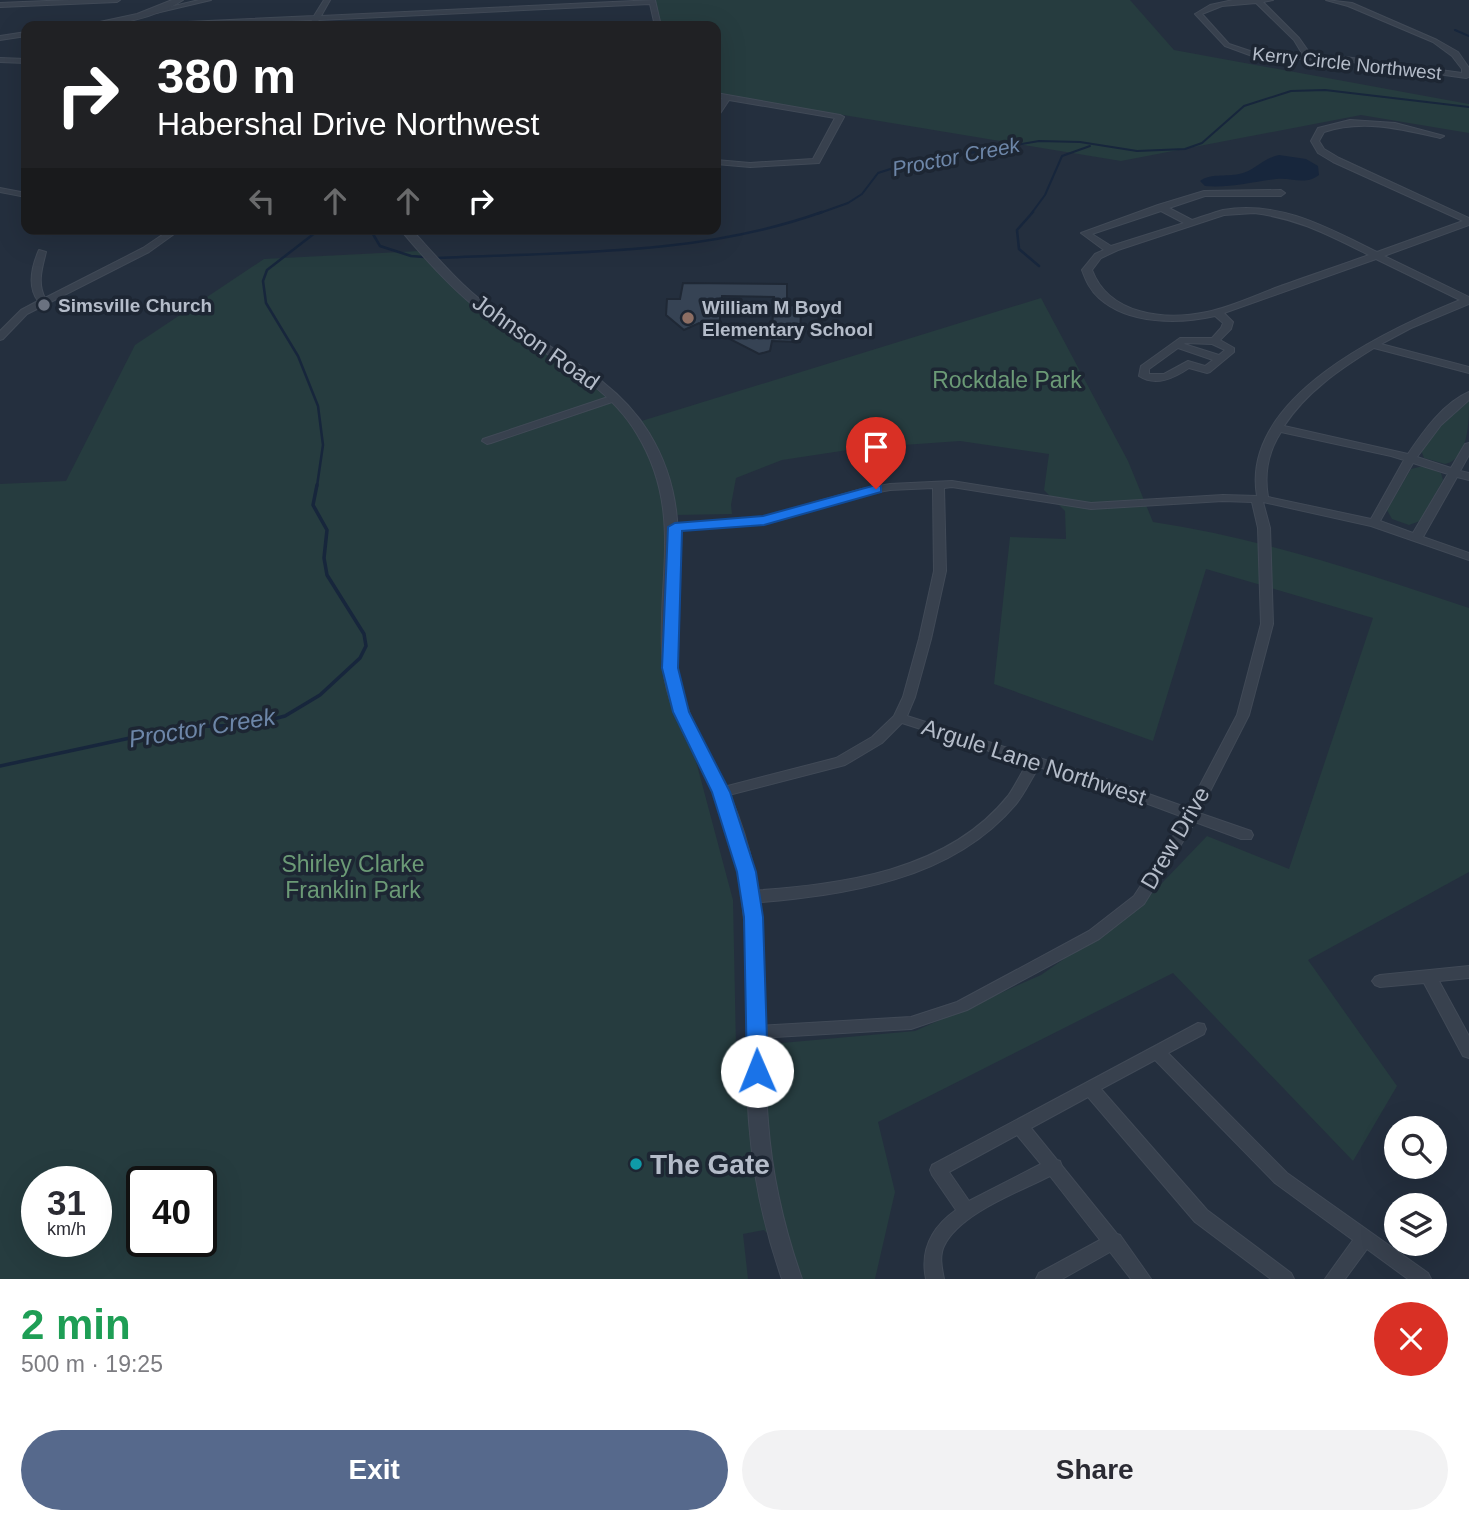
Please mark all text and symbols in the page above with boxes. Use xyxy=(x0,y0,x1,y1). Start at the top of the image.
street label: Kerry Circle Northwest xyxy=(1251,43,1443,84)
icon: right xyxy=(42,49,133,140)
text: 380 m xyxy=(157,49,296,103)
text: Habershal Drive Northwest xyxy=(157,106,539,142)
water label: Proctor Creek xyxy=(890,133,1023,180)
icon: left xyxy=(243,182,281,220)
icon: ahead xyxy=(316,182,354,220)
icon: ahead xyxy=(389,182,427,220)
icon: right xyxy=(462,182,500,220)
street label: Johnson Road xyxy=(468,289,604,395)
place label: Simsville Church xyxy=(58,295,212,316)
marker: Simsville Church xyxy=(36,297,52,313)
place label: William M Boyd Elementary School xyxy=(702,297,873,340)
marker: William M Boyd Elementary School xyxy=(680,310,696,326)
park label: Rockdale Park xyxy=(932,367,1082,393)
pin xyxy=(846,417,906,489)
icon: arrive xyxy=(857,428,895,466)
water label: Proctor Creek xyxy=(127,702,279,752)
street label: Argule Lane Northwest xyxy=(919,713,1150,811)
street label: Drew Drive xyxy=(1135,782,1215,894)
park label: Shirley Clarke Franklin Park xyxy=(281,851,425,903)
position arrow xyxy=(720,1034,794,1108)
map controls xyxy=(1384,1116,1447,1256)
button: search xyxy=(1384,1116,1447,1179)
place label: The Gate xyxy=(650,1149,770,1180)
marker: The Gate xyxy=(628,1156,644,1172)
speed limit sign: 40 xyxy=(126,1166,217,1257)
text: 31 xyxy=(47,1183,86,1222)
button: layers xyxy=(1384,1193,1447,1256)
text: km/h xyxy=(47,1219,86,1239)
text: 2 min xyxy=(21,1301,131,1348)
button: close xyxy=(1374,1302,1448,1376)
text: 500 m · 19:25 xyxy=(21,1351,163,1377)
button: Exit xyxy=(21,1430,728,1510)
button: Share xyxy=(742,1430,1448,1510)

